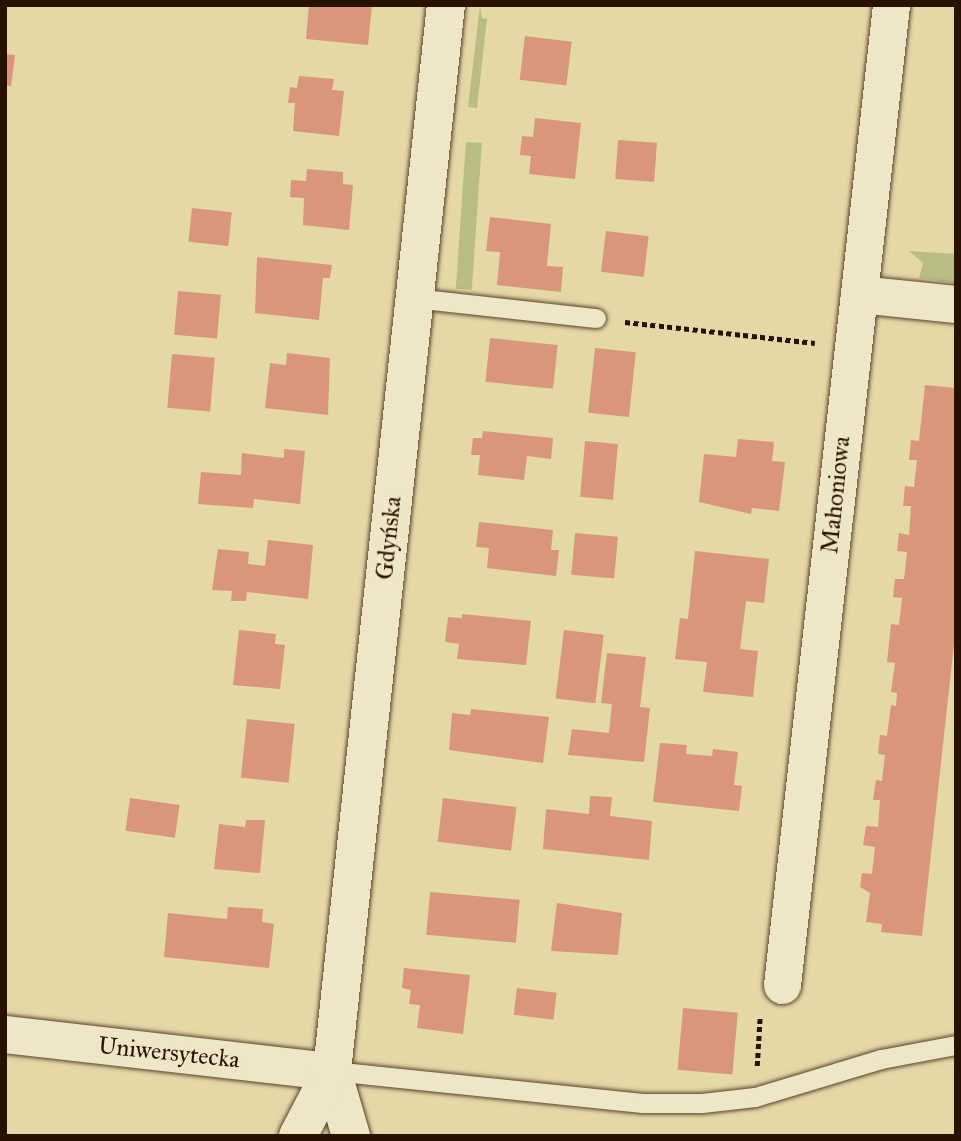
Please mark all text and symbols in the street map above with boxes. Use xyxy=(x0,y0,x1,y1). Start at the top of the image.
street label: Mahoniowa xyxy=(816,435,856,555)
street label: Gdyńska xyxy=(370,495,408,581)
street label: Uniwersytecka xyxy=(97,1031,241,1075)

